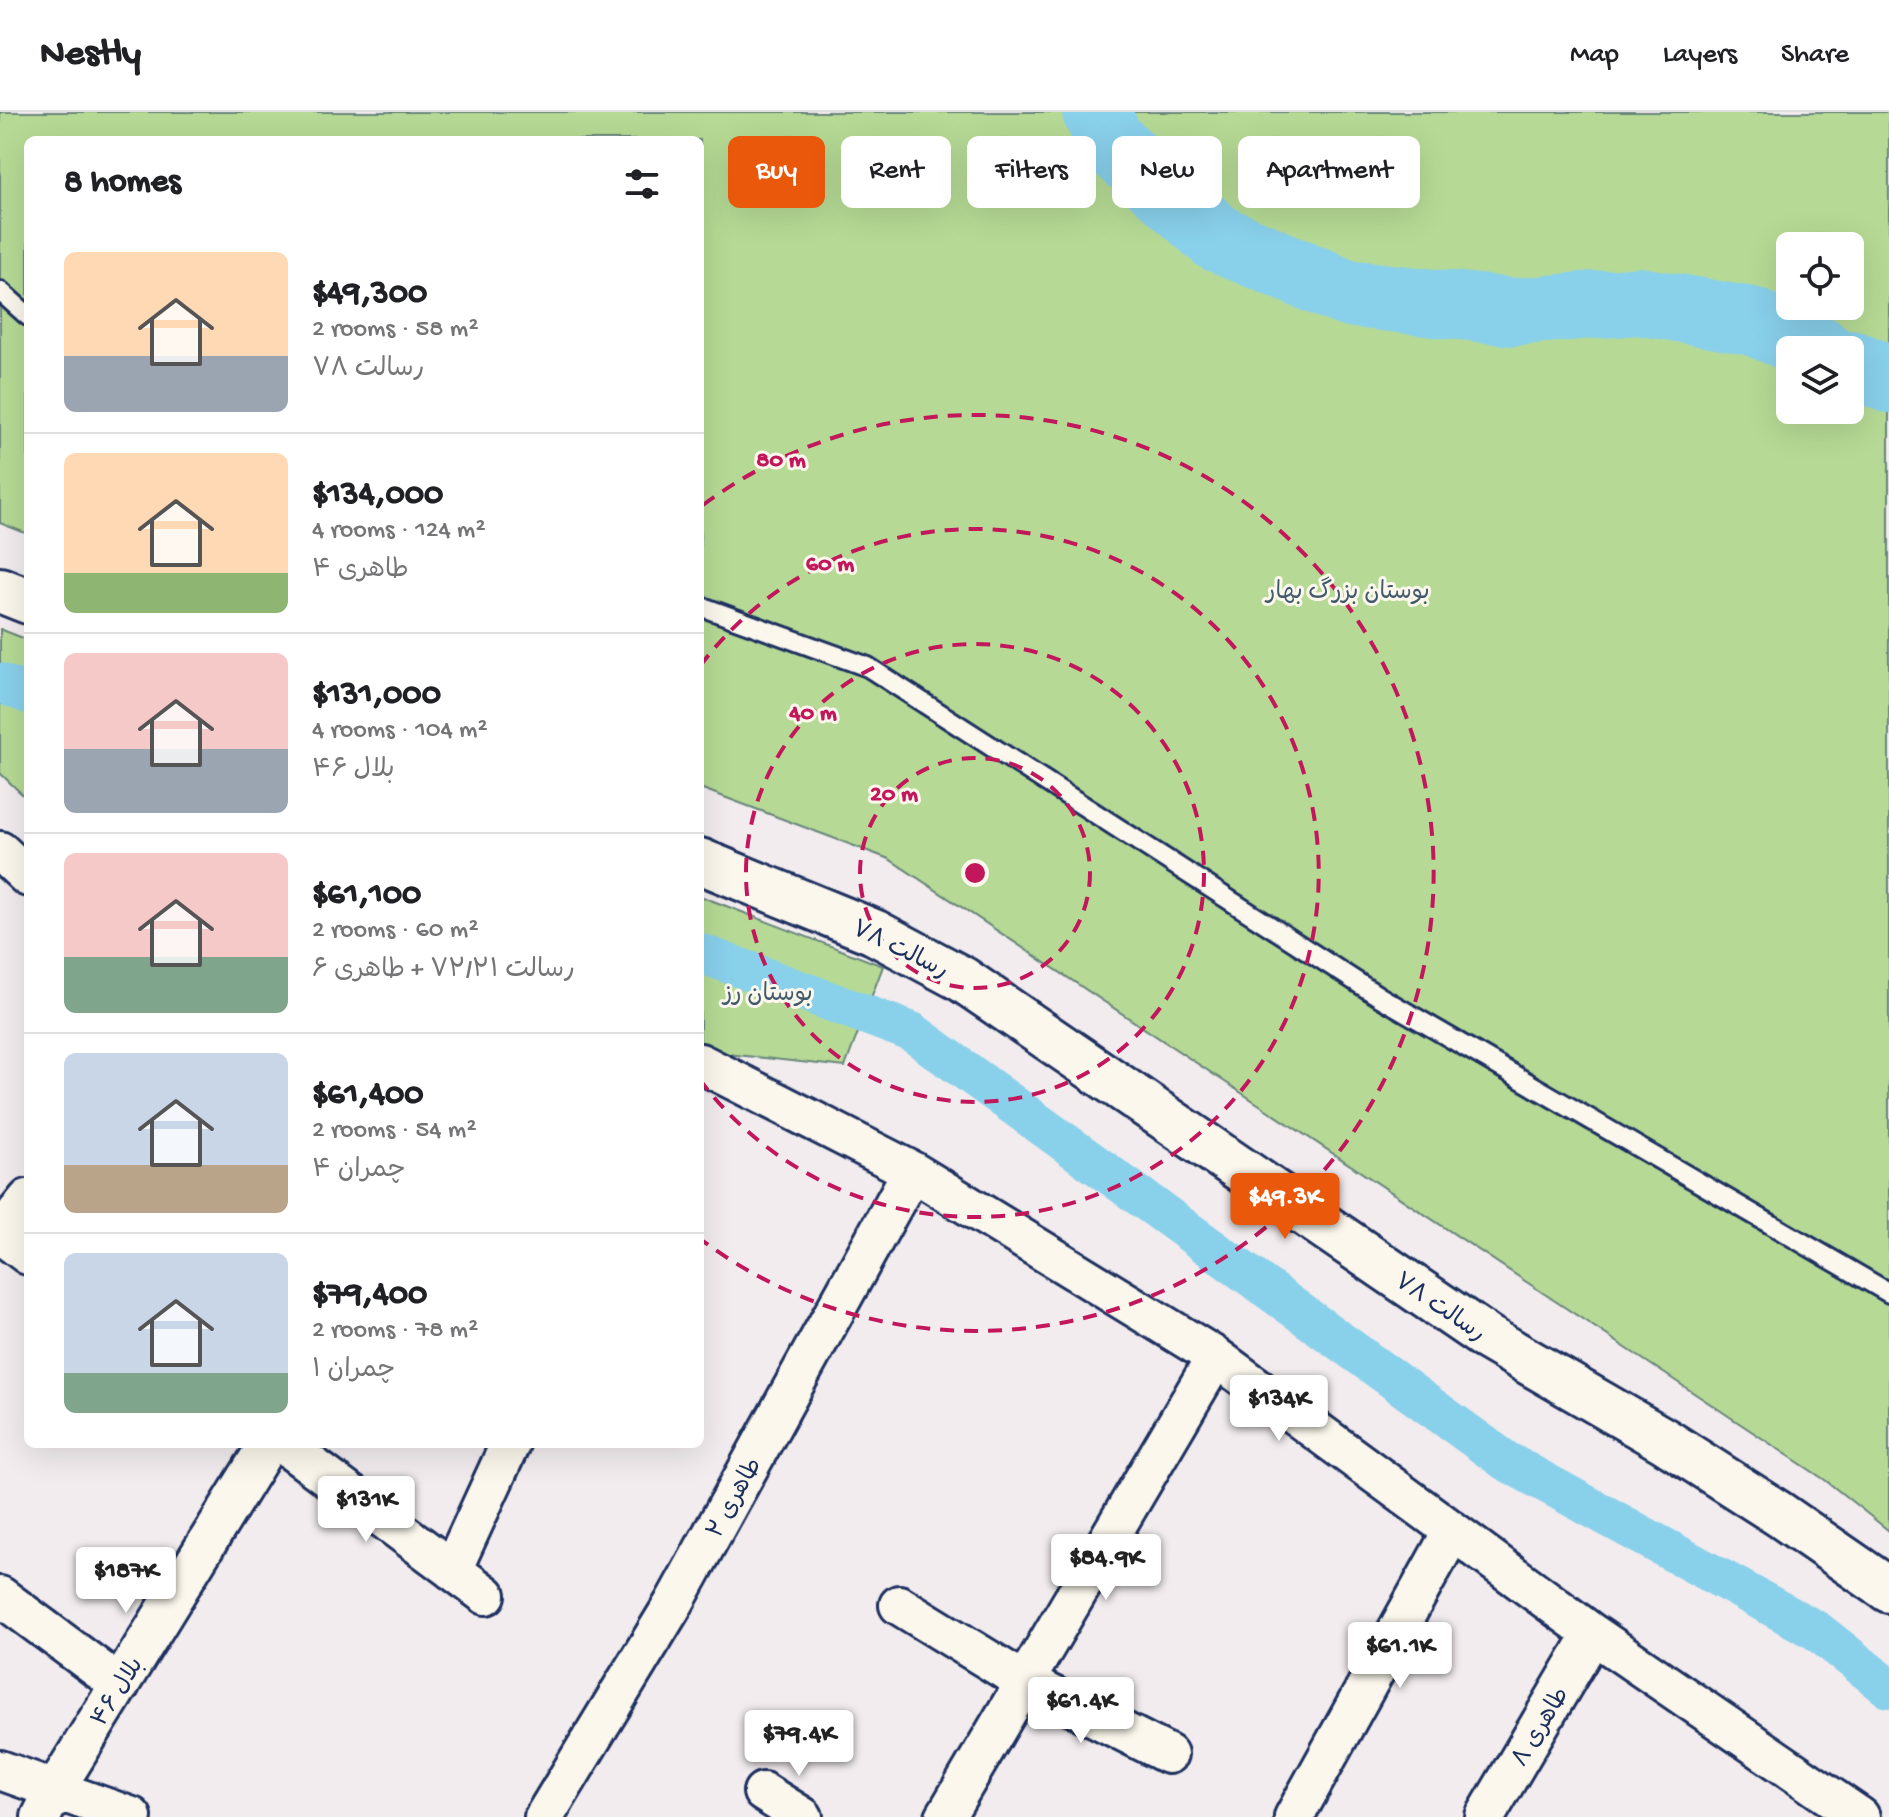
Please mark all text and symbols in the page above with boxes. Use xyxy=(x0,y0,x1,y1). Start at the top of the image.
text: Nestly xyxy=(40,33,141,77)
text: Map xyxy=(1570,39,1619,72)
text: Layers xyxy=(1663,39,1737,72)
text: Share xyxy=(1781,39,1849,72)
chip: Buy xyxy=(728,136,825,208)
chip: Rent xyxy=(841,136,951,208)
chip: Filters xyxy=(967,136,1096,208)
chip: New xyxy=(1112,136,1222,208)
chip: Apartment xyxy=(1238,136,1420,208)
icon: filters xyxy=(620,162,664,206)
text: 8 homes xyxy=(64,164,181,204)
map controls xyxy=(1776,232,1864,424)
button: locate xyxy=(1776,232,1864,320)
text: $49,300 xyxy=(312,275,427,315)
icon: home xyxy=(128,284,224,380)
text: 2 rooms · 58 m² xyxy=(312,315,478,346)
button: layers xyxy=(1776,336,1864,424)
text: رسالت ۷۸ xyxy=(312,355,425,386)
text: 80 m xyxy=(756,447,806,476)
text: $134,000 xyxy=(312,476,443,516)
icon: home xyxy=(128,485,224,581)
text: 4 rooms · 124 m² xyxy=(312,516,486,547)
text: 60 m xyxy=(806,551,854,580)
text: طاهری ۴ xyxy=(312,556,409,587)
park label: بوستان بزرگ بهار xyxy=(1264,576,1430,608)
text: $131,000 xyxy=(312,676,441,716)
icon: home xyxy=(128,685,224,781)
text: 40 m xyxy=(788,700,837,729)
text: 4 rooms · 104 m² xyxy=(312,716,488,747)
text: بلال ۴۶ xyxy=(312,756,395,787)
text: 20 m xyxy=(870,781,918,810)
centre of rings xyxy=(961,859,989,887)
text: $61,100 xyxy=(312,876,421,916)
icon: home xyxy=(128,885,224,981)
street label: رسالت ۷۸ xyxy=(846,915,952,987)
text: 2 rooms · 60 m² xyxy=(312,916,478,947)
text: رسالت ۷۲/۲۱ + طاهری ۶ xyxy=(312,956,575,987)
park label: بوستان رز xyxy=(721,981,813,1010)
text: $61,400 xyxy=(312,1076,424,1116)
icon: home xyxy=(128,1085,224,1181)
text: 2 rooms · 54 m² xyxy=(312,1116,477,1147)
text: چمران ۴ xyxy=(312,1156,405,1187)
pin: $49.3K xyxy=(1220,1173,1350,1241)
text: $49.3K xyxy=(1249,1183,1322,1214)
street label: رسالت ۷۸ xyxy=(1388,1268,1490,1350)
text: $79,400 xyxy=(312,1276,427,1316)
icon: home xyxy=(128,1285,224,1381)
text: 2 rooms · 78 m² xyxy=(312,1316,478,1347)
text: چمران ۱ xyxy=(312,1356,395,1387)
pin: $134K xyxy=(1223,1375,1335,1443)
text: $134K xyxy=(1248,1385,1310,1416)
street label: طاهری ۲ xyxy=(702,1453,770,1544)
pin: $131K xyxy=(310,1476,422,1544)
text: $131K xyxy=(336,1486,396,1517)
pin: $84.9K xyxy=(1041,1534,1171,1602)
text: $84.9K xyxy=(1069,1544,1143,1575)
pin: $187K xyxy=(70,1547,182,1615)
text: $187K xyxy=(94,1557,158,1588)
pin: $61.1K xyxy=(1335,1622,1465,1690)
text: $61.1K xyxy=(1366,1632,1434,1663)
street label: بلال ۴۶ xyxy=(86,1653,151,1733)
pin: $61.4K xyxy=(1016,1677,1146,1745)
street label: طاهری ۸ xyxy=(1507,1683,1577,1773)
text: $61.4K xyxy=(1046,1687,1116,1718)
pin: $79.4K xyxy=(734,1710,864,1778)
text: $79.4K xyxy=(762,1720,836,1751)

